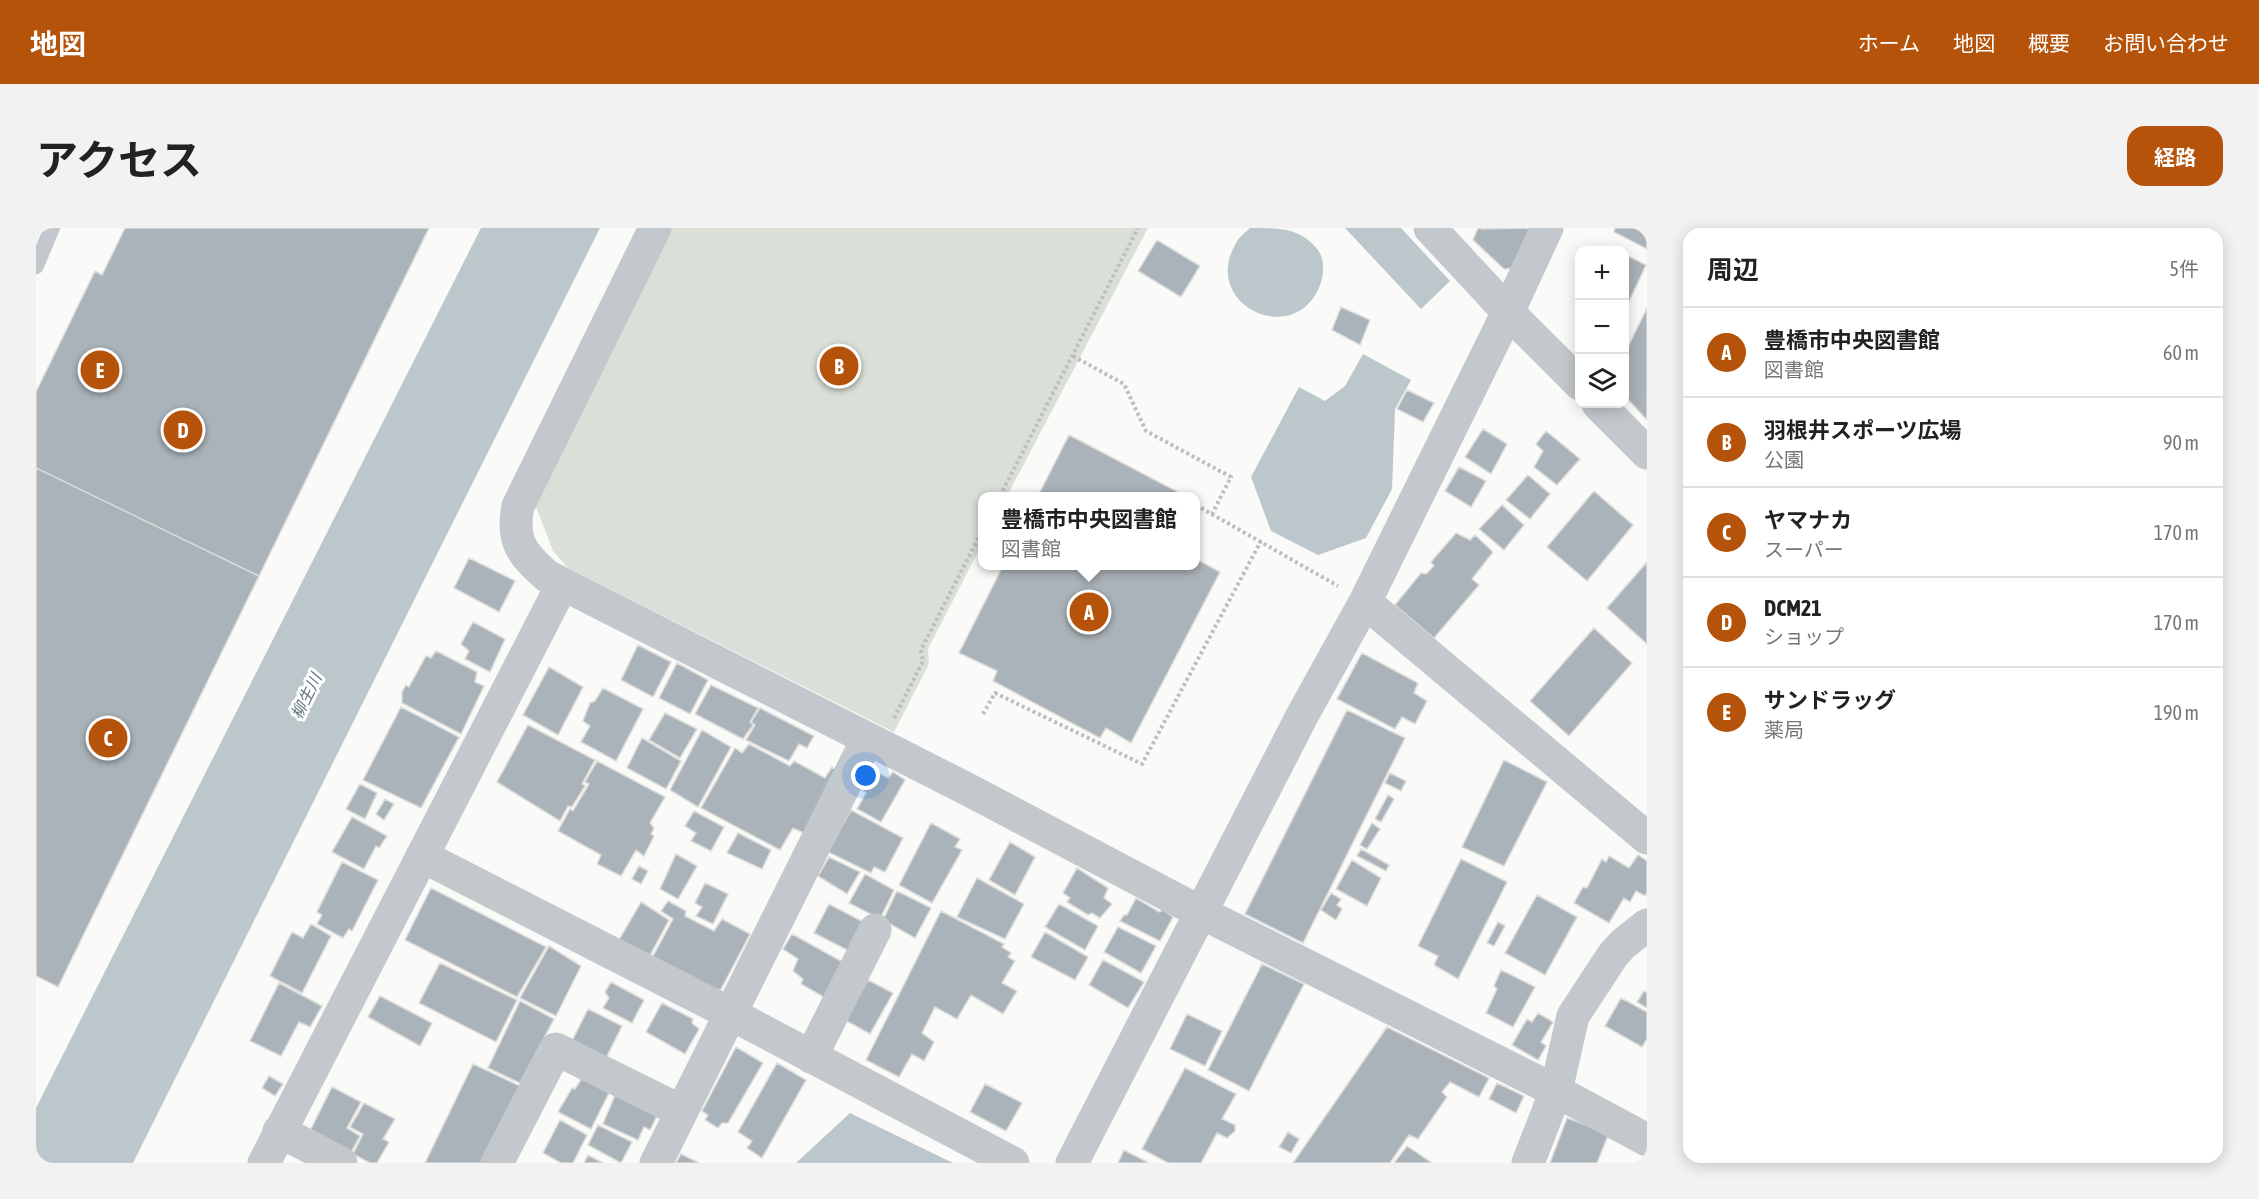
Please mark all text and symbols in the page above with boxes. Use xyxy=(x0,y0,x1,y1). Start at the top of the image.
text: 地図 xyxy=(30,28,86,60)
text: ホーム xyxy=(1858,31,1920,55)
text: 地図 xyxy=(1953,31,1995,55)
text: 概要 xyxy=(2028,31,2070,55)
text: お問い合わせ xyxy=(2103,31,2229,55)
button: 経路 xyxy=(2127,126,2223,186)
text: アクセス xyxy=(36,136,202,184)
map controls xyxy=(1575,246,1629,408)
button: + xyxy=(1575,246,1629,300)
text: 周辺 xyxy=(1707,255,1759,285)
text: 5件 xyxy=(2170,257,2199,280)
button: − xyxy=(1575,300,1629,354)
text: 豊橋市中央図書館 xyxy=(1764,327,1940,353)
text: A xyxy=(1722,341,1731,364)
text: 60 m xyxy=(2163,341,2199,364)
pin: B xyxy=(820,344,858,388)
pin: E xyxy=(80,348,120,392)
button: layers xyxy=(1575,354,1629,408)
text: 図書館 xyxy=(1764,358,1824,381)
pin: D xyxy=(164,408,202,452)
text: 羽根井スポーツ広場 xyxy=(1764,417,1962,443)
text: B xyxy=(1722,431,1731,454)
text: 90 m xyxy=(2163,431,2199,454)
text: 公園 xyxy=(1764,448,1804,471)
popup xyxy=(978,492,1200,570)
text: 豊橋市中央図書館 xyxy=(1001,506,1177,532)
text: ヤマナカ xyxy=(1764,507,1852,533)
text: C xyxy=(1722,521,1731,544)
text: 170 m xyxy=(2154,521,2199,544)
text: 図書館 xyxy=(1001,537,1061,560)
text: スーパー xyxy=(1764,538,1844,561)
pin: A xyxy=(1070,590,1108,634)
text: DCM21 xyxy=(1764,595,1822,621)
text: D xyxy=(1721,611,1732,634)
text: 170 m xyxy=(2154,611,2199,634)
text: ショップ xyxy=(1764,625,1844,648)
water label: 柳生川 xyxy=(287,669,325,722)
text: サンドラッグ xyxy=(1764,687,1896,713)
text: E xyxy=(1722,701,1731,724)
text: 190 m xyxy=(2154,701,2199,724)
pin: C xyxy=(88,716,128,760)
text: 薬局 xyxy=(1764,718,1804,741)
your location xyxy=(851,761,880,790)

